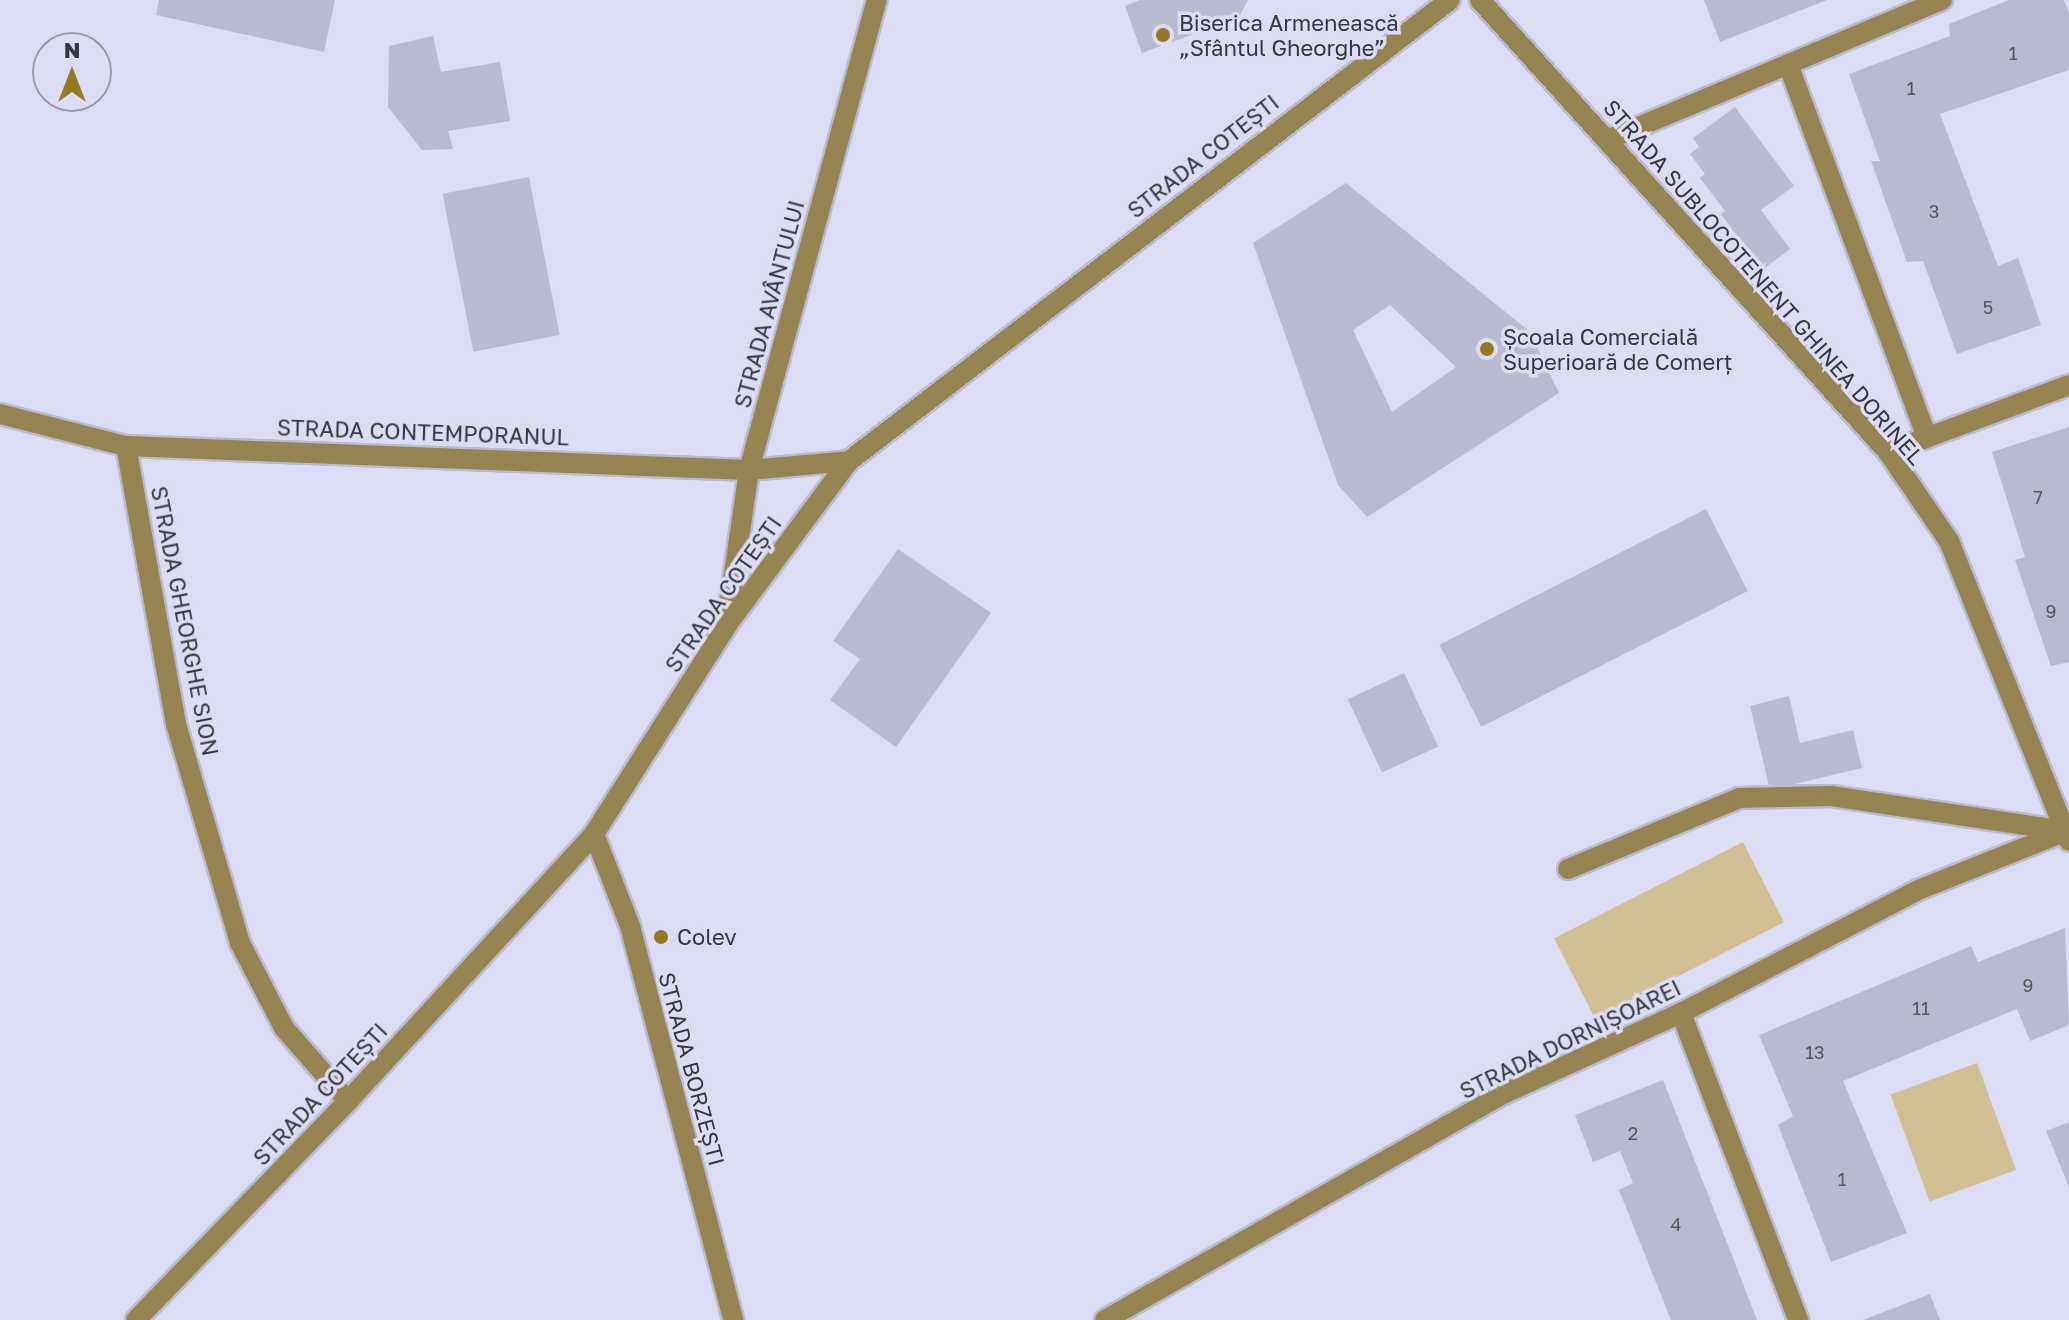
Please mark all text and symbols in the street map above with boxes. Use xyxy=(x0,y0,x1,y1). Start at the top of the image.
place label: Biserica Armenească „Sfântul Gheorghe” xyxy=(1179,9,1399,60)
marker: Biserica Armenească „Sfântul Gheorghe” xyxy=(1154,26,1172,44)
north arrow xyxy=(32,32,112,112)
text: N xyxy=(64,36,80,63)
house number: 1 xyxy=(2009,42,2017,64)
house number: 1 xyxy=(1907,77,1915,99)
street label: STRADA COTEȘTI xyxy=(1122,89,1284,223)
street label: STRADA SUBLOCOTENENT GHINEA DORINEL xyxy=(1598,94,1930,470)
street label: STRADA AVÂNTULUI xyxy=(729,197,809,411)
house number: 3 xyxy=(1929,200,1939,222)
house number: 5 xyxy=(1983,296,1993,318)
place label: Școala Comercială Superioară de Comerț xyxy=(1503,323,1733,374)
marker: Școala Comercială Superioară de Comerț xyxy=(1478,340,1496,358)
street label: STRADA CONTEMPORANUL xyxy=(277,414,569,450)
street label: STRADA GHEORGHE SION xyxy=(146,484,224,758)
house number: 7 xyxy=(2033,486,2043,508)
street label: STRADA COTEȘTI xyxy=(659,511,787,677)
house number: 9 xyxy=(2046,600,2056,622)
place label: Colev xyxy=(677,924,737,950)
marker: Colev xyxy=(652,928,670,946)
street label: STRADA BORZEȘTI xyxy=(653,969,731,1169)
street label: STRADA DORNIȘOAREI xyxy=(1455,974,1685,1104)
house number: 9 xyxy=(2023,974,2033,996)
house number: 11 xyxy=(1912,997,1930,1019)
street label: STRADA COTEȘTI xyxy=(247,1017,393,1171)
house number: 13 xyxy=(1805,1041,1825,1063)
house number: 2 xyxy=(1628,1122,1638,1144)
house number: 1 xyxy=(1838,1168,1846,1190)
house number: 4 xyxy=(1671,1213,1681,1235)

